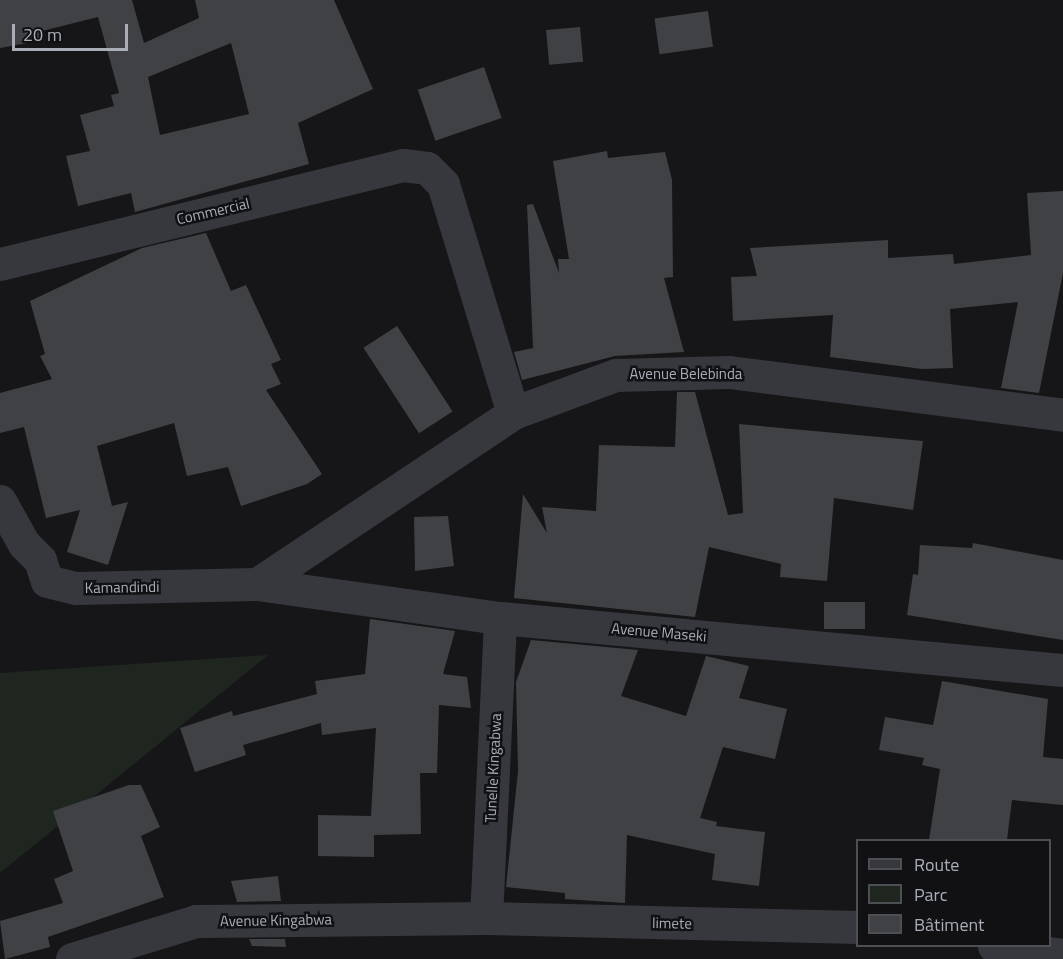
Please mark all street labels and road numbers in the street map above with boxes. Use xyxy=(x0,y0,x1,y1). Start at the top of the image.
street label: Commercial xyxy=(175,194,251,228)
street label: Avenue Belebinda xyxy=(630,365,742,383)
street label: Kamandindi xyxy=(85,577,159,597)
street label: Avenue Maseki xyxy=(611,619,707,645)
street label: Tunelle Kingabwa xyxy=(481,713,505,823)
street label: Avenue Kingabwa xyxy=(220,910,332,930)
street label: limete xyxy=(652,914,692,932)

